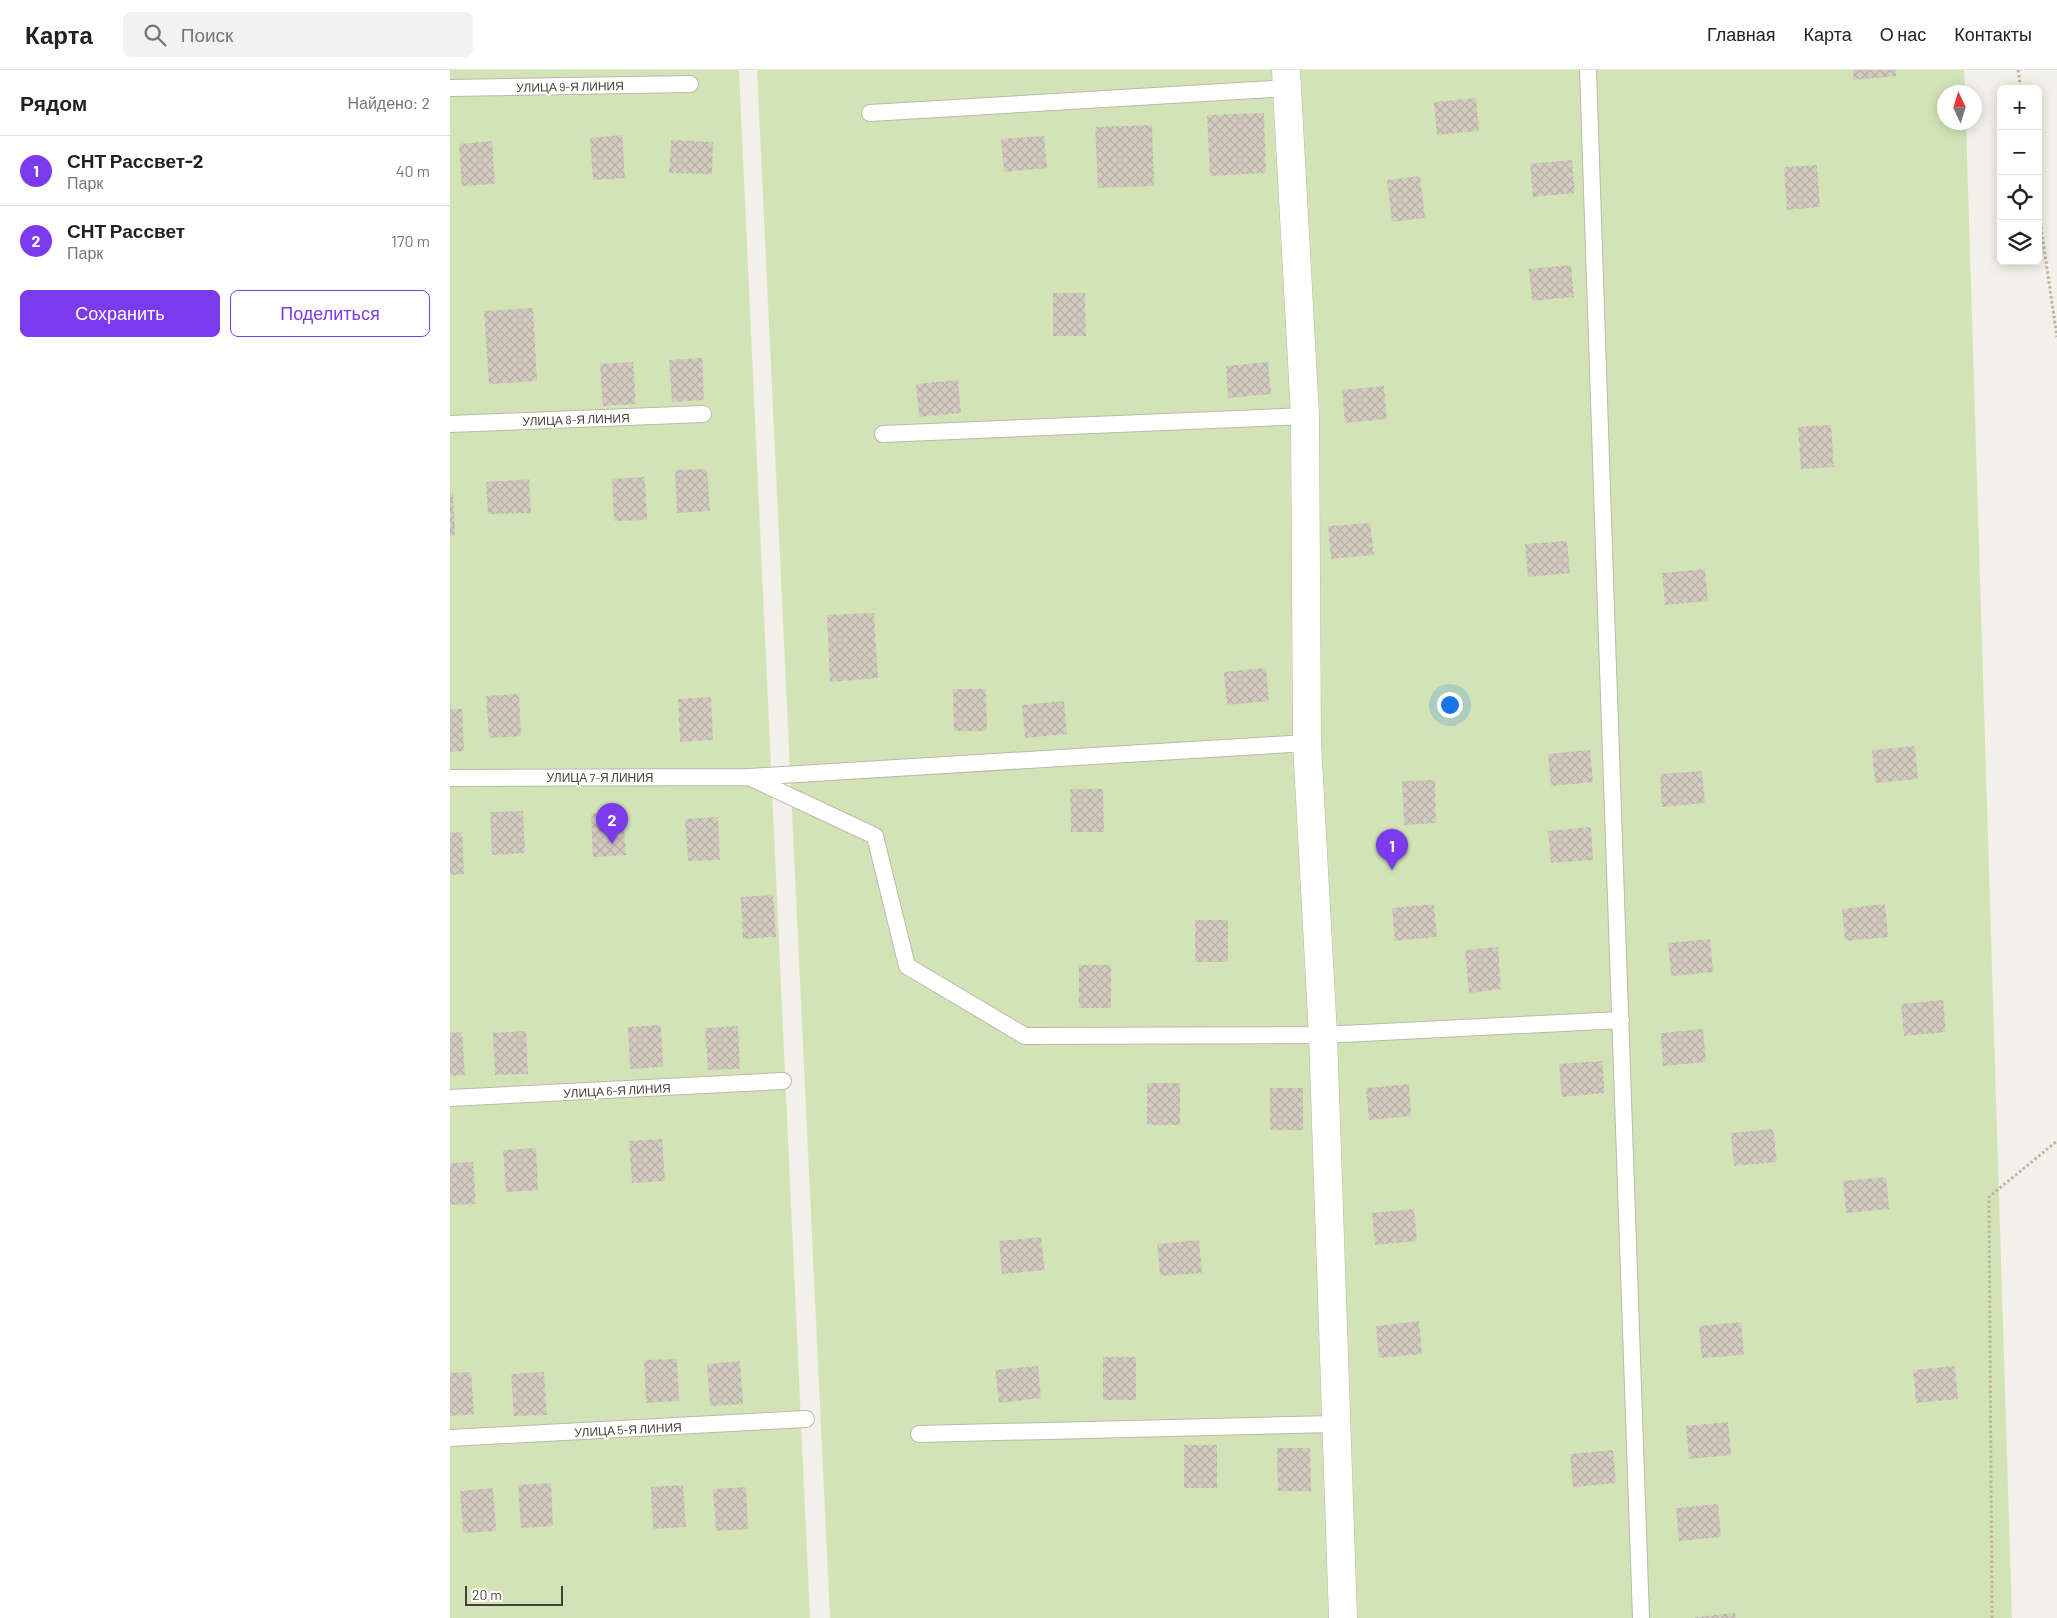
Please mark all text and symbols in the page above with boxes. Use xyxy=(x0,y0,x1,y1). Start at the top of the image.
search box xyxy=(123,12,473,57)
text: Карта xyxy=(25,20,93,49)
icon: search xyxy=(141,21,169,49)
text: Поиск xyxy=(181,23,233,46)
text: Главная xyxy=(1707,23,1776,45)
text: Карта xyxy=(1804,23,1852,45)
text: О нас xyxy=(1880,23,1926,45)
text: Контакты xyxy=(1954,23,2032,45)
street label: УЛИЦА 9-Я ЛИНИЯ xyxy=(516,78,624,95)
north arrow xyxy=(1937,85,1982,130)
map controls xyxy=(1997,85,2042,265)
button: + xyxy=(1997,85,2042,130)
text: Рядом xyxy=(20,90,87,115)
text: Найдено: 2 xyxy=(347,93,430,112)
button: − xyxy=(1997,130,2042,175)
text: СНТ Рассвет-2 xyxy=(67,149,203,172)
text: 1 xyxy=(33,161,39,180)
text: 40 m xyxy=(396,161,430,180)
text: Парк xyxy=(67,173,103,192)
button: locate xyxy=(1997,175,2042,220)
text: СНТ Рассвет xyxy=(67,219,185,242)
button: layers xyxy=(1997,220,2042,265)
text: 2 xyxy=(32,231,40,250)
text: 170 m xyxy=(391,231,430,250)
text: Парк xyxy=(67,243,103,262)
button: Сохранить xyxy=(20,290,220,337)
button: Поделиться xyxy=(230,290,430,337)
street label: УЛИЦА 8-Я ЛИНИЯ xyxy=(522,410,630,429)
your location xyxy=(1437,692,1463,718)
street label: УЛИЦА 7-Я ЛИНИЯ xyxy=(547,770,653,785)
pin: 2 xyxy=(596,803,628,844)
pin: 1 xyxy=(1376,829,1408,870)
street label: УЛИЦА 6-Я ЛИНИЯ xyxy=(563,1080,671,1101)
street label: УЛИЦА 5-Я ЛИНИЯ xyxy=(574,1419,682,1440)
scale bar xyxy=(465,1583,562,1606)
text: 20 m xyxy=(472,1586,502,1603)

